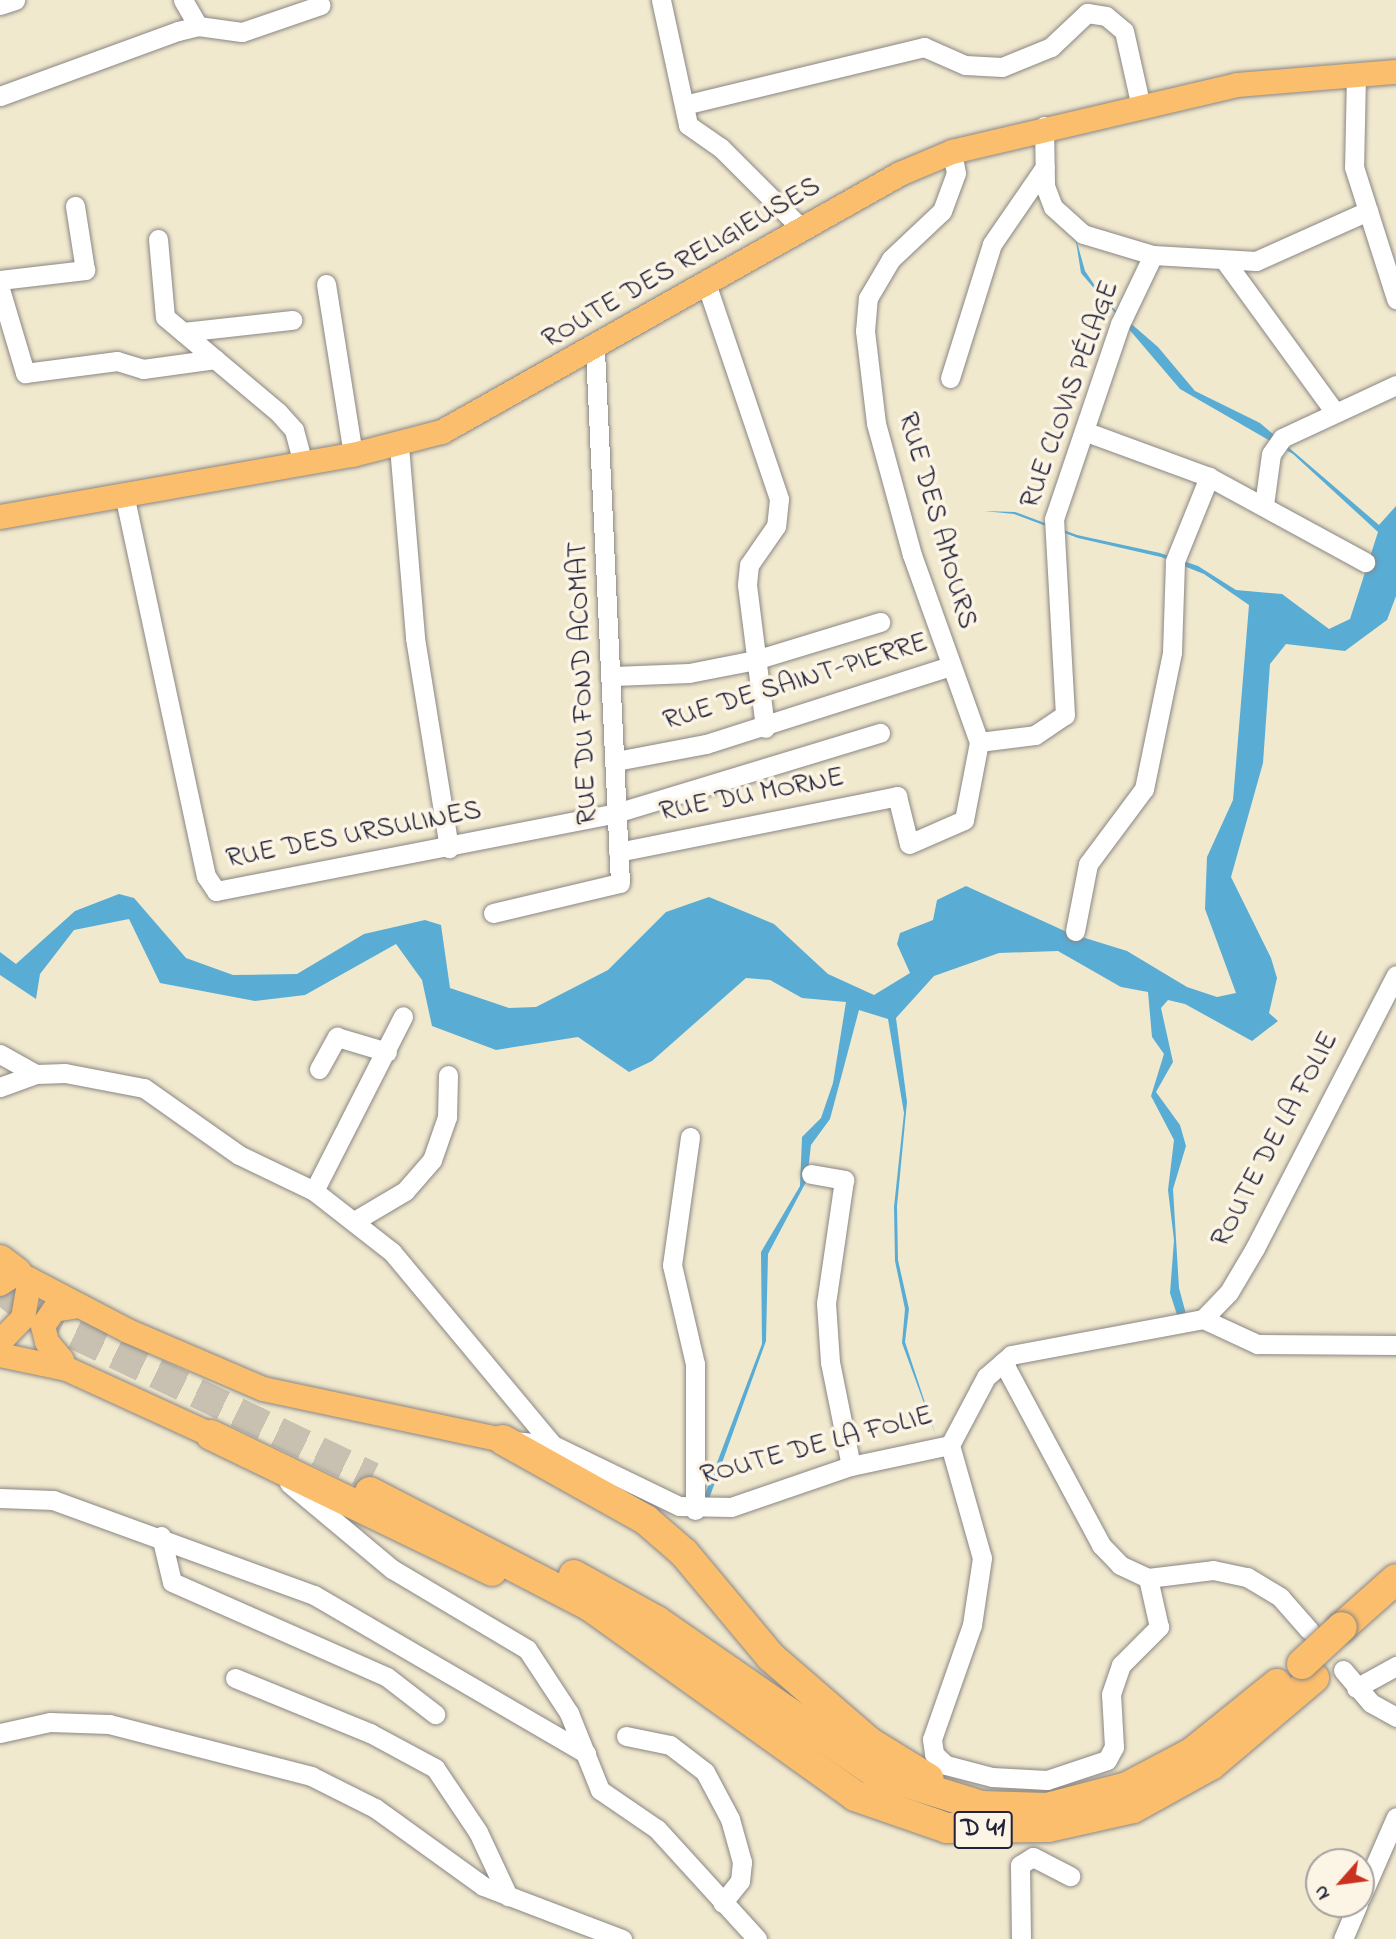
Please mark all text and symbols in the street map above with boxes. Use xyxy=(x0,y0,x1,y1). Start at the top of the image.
street label: ROUTE DES RELIGIEUSES xyxy=(537,171,827,357)
street label: RUE CLOVIS PÉLAGE xyxy=(1014,277,1128,513)
street label: RUE DES AMOURS xyxy=(889,409,983,633)
street label: RUE DU FOND ACOMAT xyxy=(562,541,606,825)
street label: RUE DE SAINT-PIERRE xyxy=(660,627,932,739)
street label: RUE DU MORNE xyxy=(657,762,847,830)
street label: RUE DES URSULINES xyxy=(224,795,484,877)
street label: ROUTE DE LA FOLIE xyxy=(1205,1027,1347,1253)
street label: ROUTE DE LA FOLIE xyxy=(697,1400,937,1494)
road number: D 41 xyxy=(953,1808,1013,1853)
north arrow xyxy=(1305,1848,1375,1918)
text: N xyxy=(1308,1880,1338,1904)

